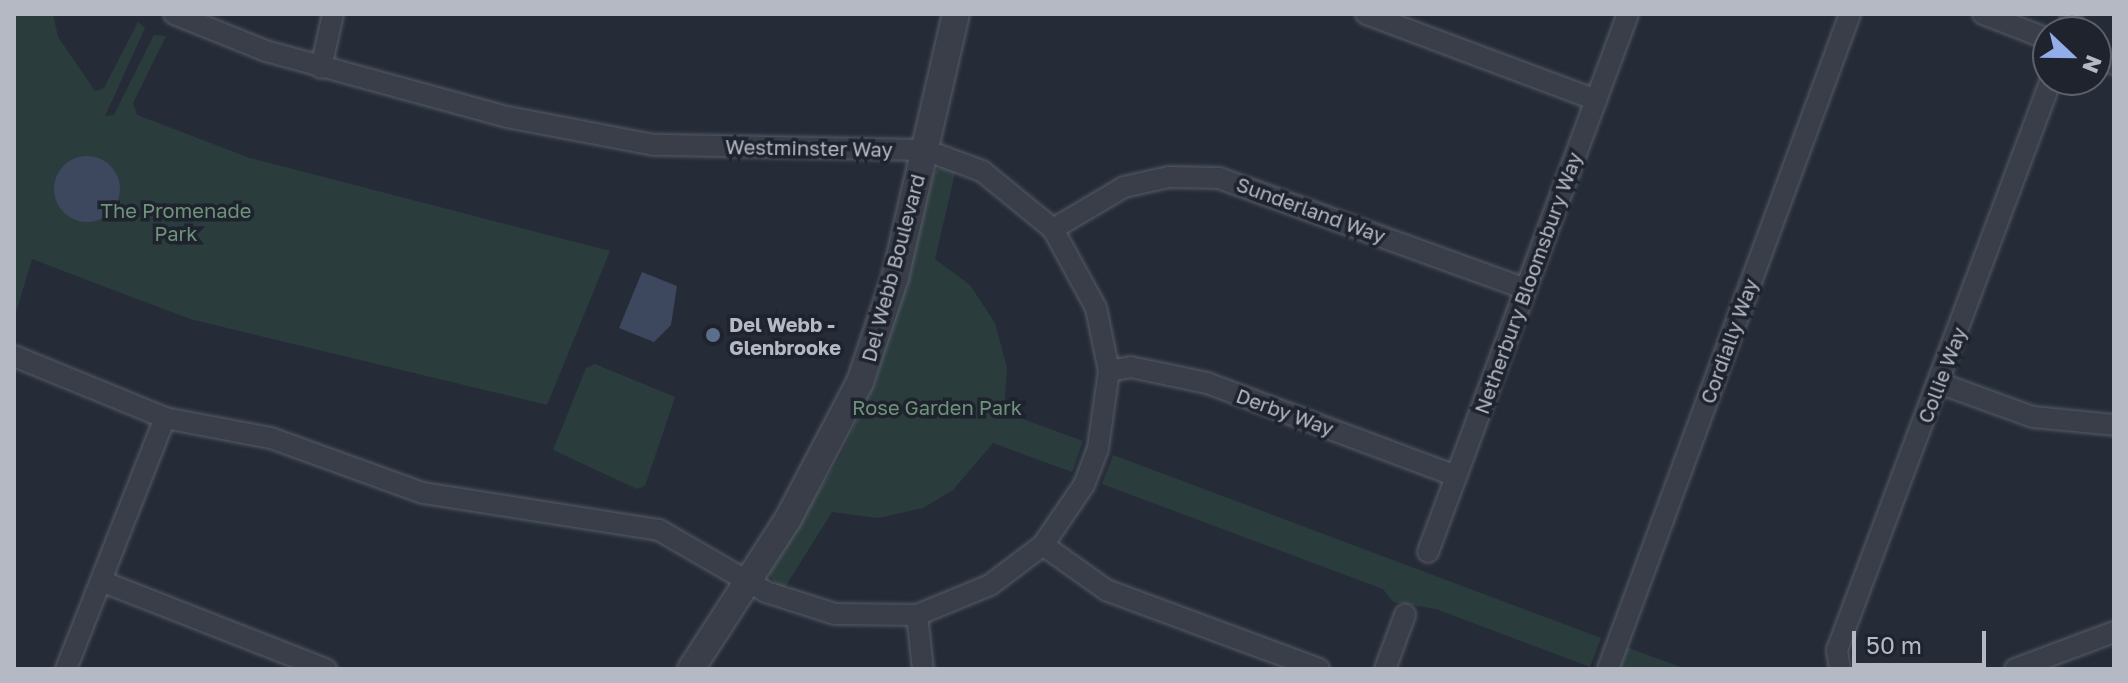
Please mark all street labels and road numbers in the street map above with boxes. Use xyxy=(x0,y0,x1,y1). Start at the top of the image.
street label: Westminster Way xyxy=(725,135,893,161)
street label: Netherbury Bloomsbury Way xyxy=(1469,149,1587,417)
street label: Del Webb Boulevard xyxy=(856,172,930,364)
street label: Sunderland Way xyxy=(1233,172,1389,248)
street label: Cordially Way xyxy=(1695,275,1763,407)
street label: Collie Way xyxy=(1913,324,1971,426)
street label: Derby Way xyxy=(1233,383,1337,441)

